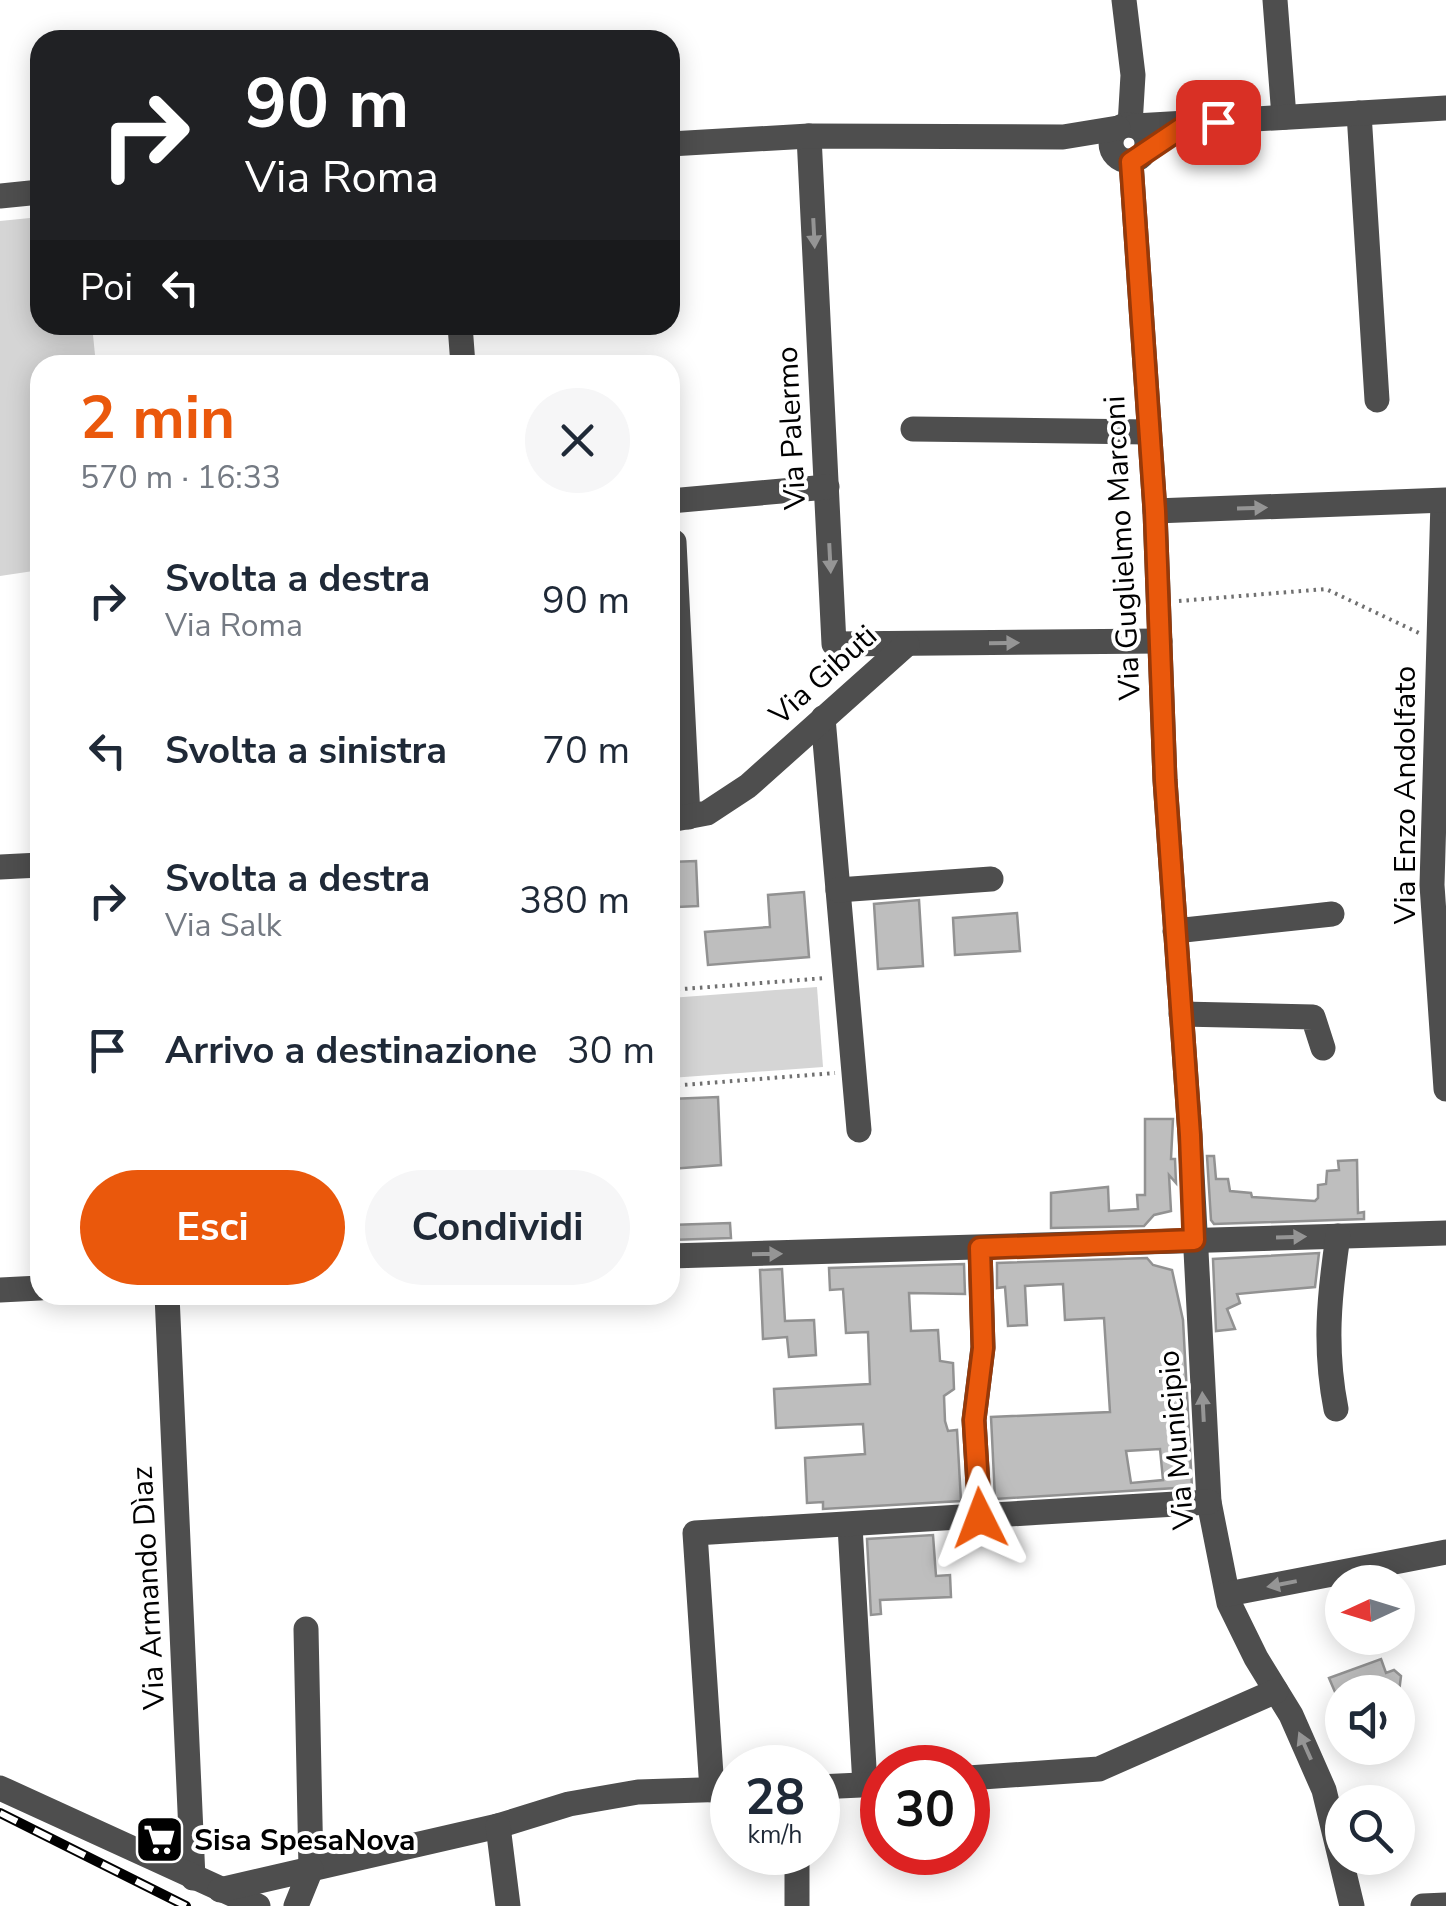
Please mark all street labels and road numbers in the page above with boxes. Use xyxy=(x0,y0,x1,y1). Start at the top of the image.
street label: Via Palermo xyxy=(767,345,816,512)
street label: Via Guglielmo Marconi xyxy=(1094,395,1151,702)
street label: Via Gibuti xyxy=(760,616,886,735)
street label: Via Enzo Andolfato xyxy=(1385,666,1426,925)
street label: Via Municipio xyxy=(1148,1349,1205,1532)
street label: Via Armando Dìaz xyxy=(122,1465,175,1712)

